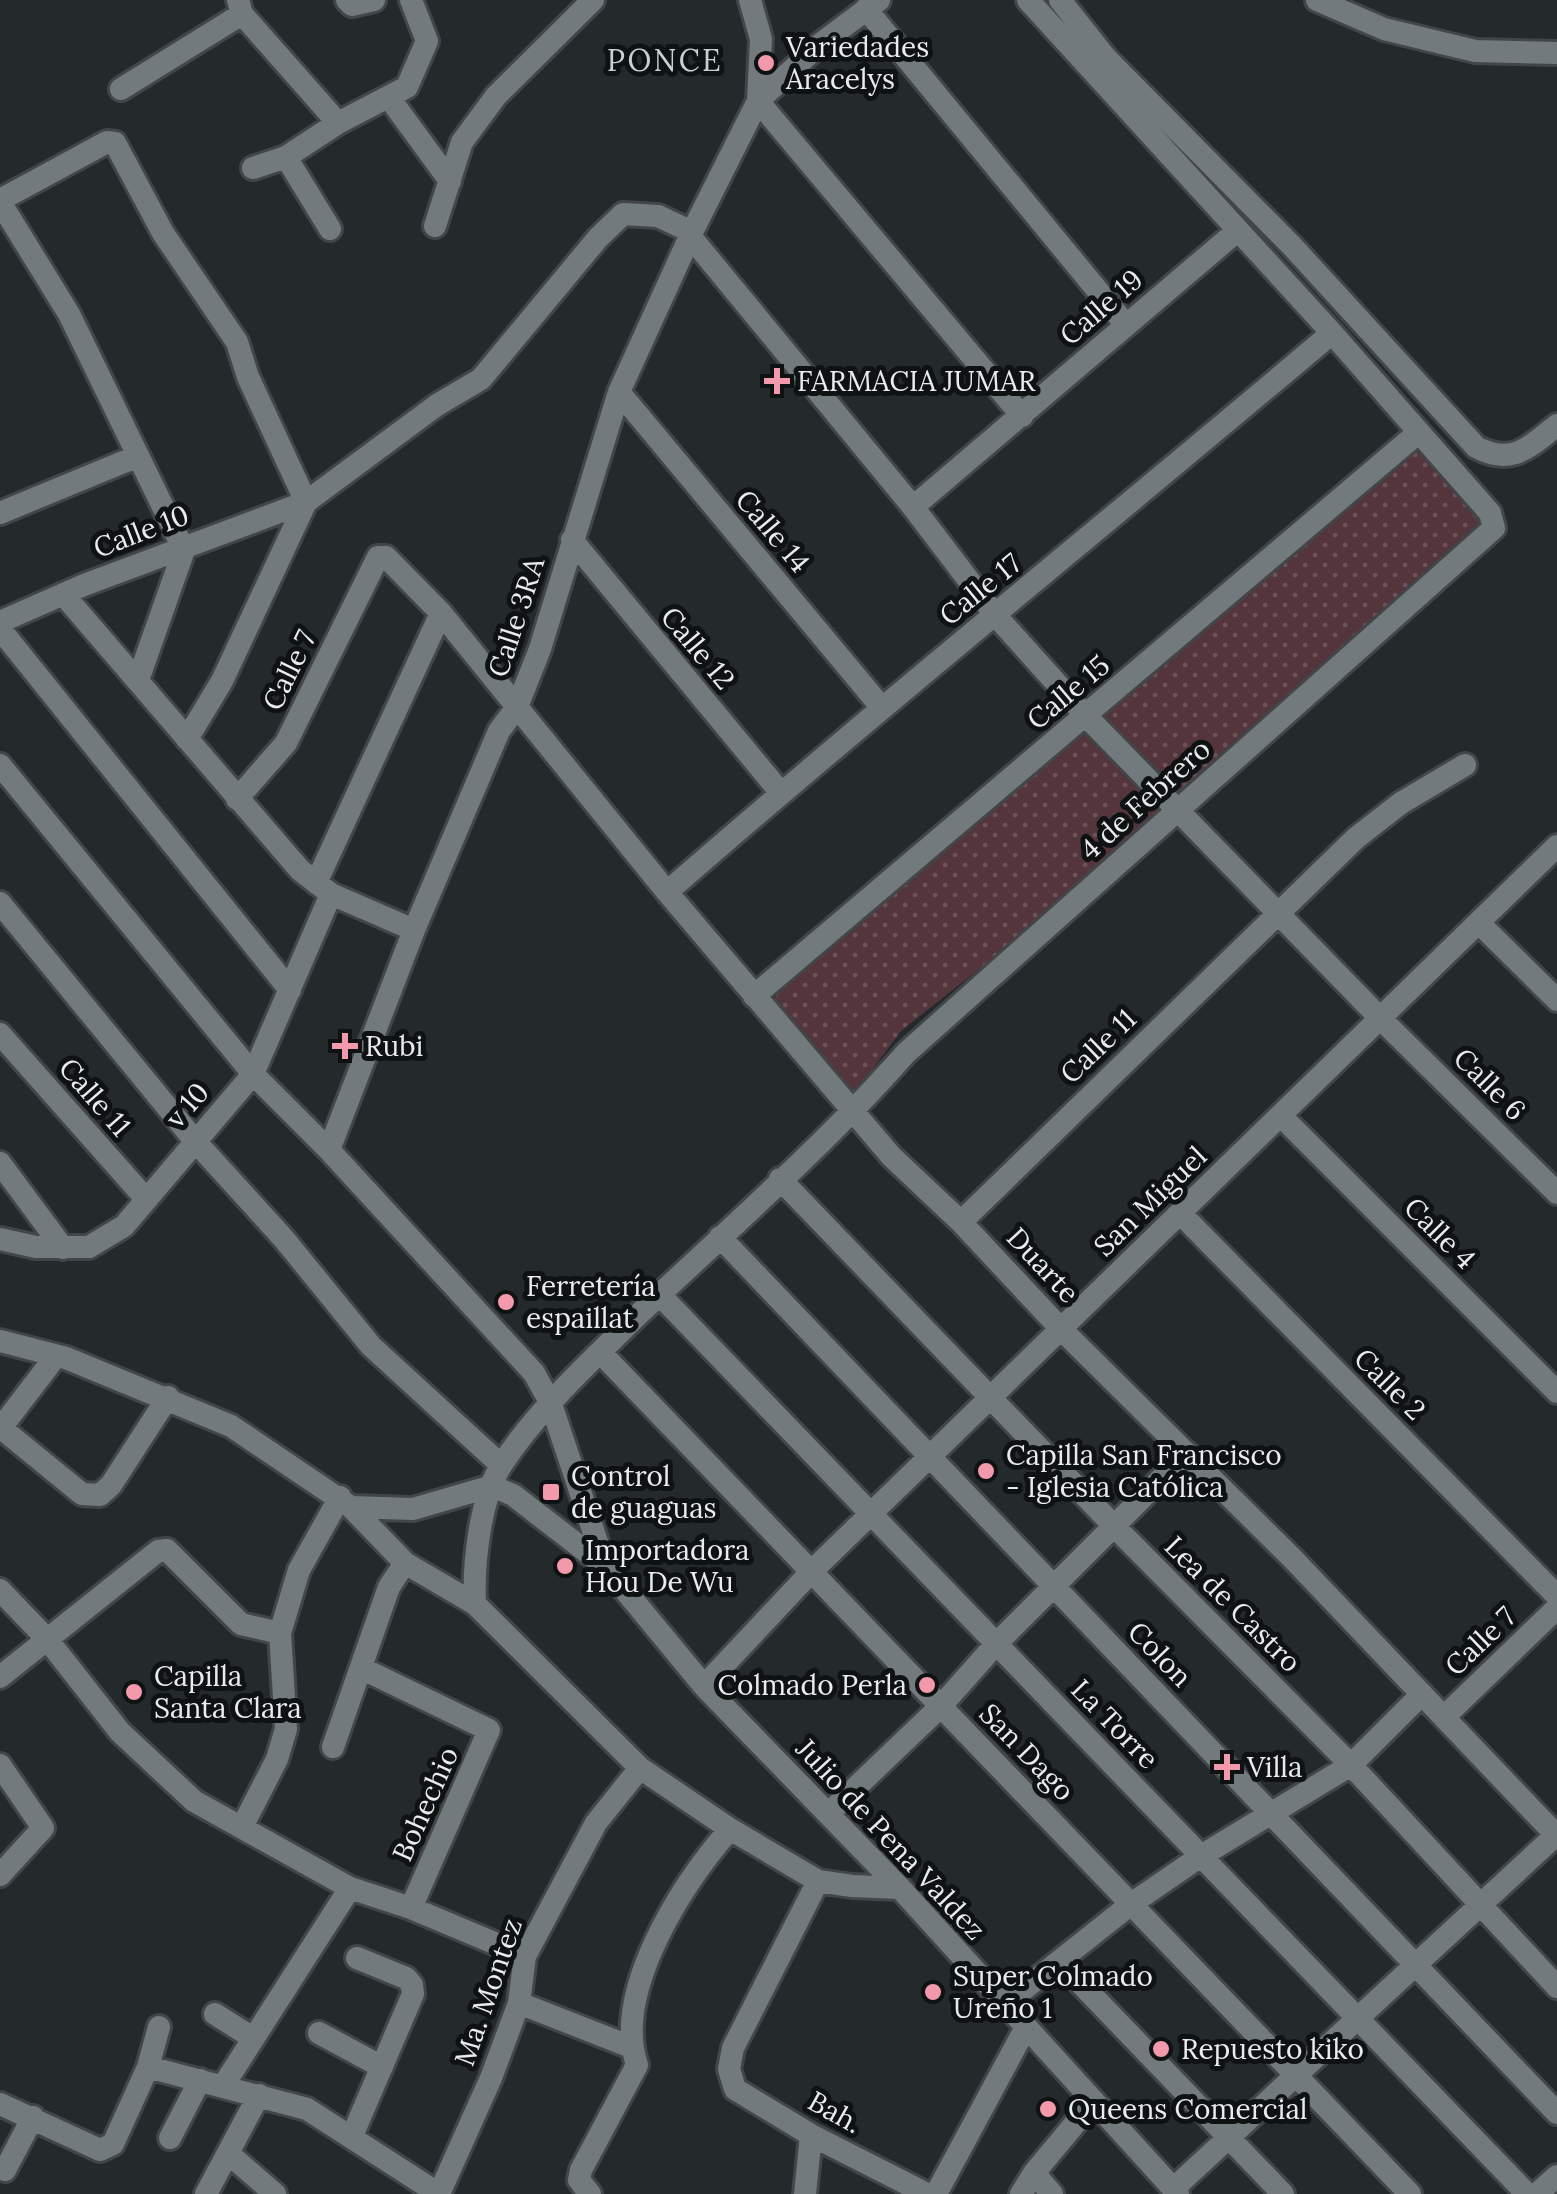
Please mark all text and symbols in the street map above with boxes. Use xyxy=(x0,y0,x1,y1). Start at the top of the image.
place label: Variedades Aracelys xyxy=(785,29,929,97)
district label: PONCE xyxy=(607,41,723,79)
marker: Variedades Aracelys xyxy=(755,52,777,74)
street label: Calle 19 xyxy=(1052,261,1150,353)
place label: FARMACIA JUMAR xyxy=(797,363,1036,399)
marker: FARMACIA JUMAR xyxy=(766,370,788,392)
street label: Calle 14 xyxy=(728,482,818,580)
street label: Calle 10 xyxy=(88,496,194,566)
street label: Calle 17 xyxy=(932,545,1028,633)
street label: Calle 3RA xyxy=(480,552,552,681)
street label: Calle 12 xyxy=(653,599,743,697)
street label: Calle 7 xyxy=(254,624,324,716)
street label: Calle 15 xyxy=(1019,647,1117,737)
street label: 4 de Febrero xyxy=(1072,731,1218,867)
street label: Calle 11 xyxy=(1052,1001,1144,1091)
place label: Rubi xyxy=(365,1028,423,1064)
marker: Rubi xyxy=(334,1035,356,1057)
street label: Calle 6 xyxy=(1446,1040,1534,1128)
street label: Calle 11 xyxy=(51,1050,139,1144)
street label: v 10 xyxy=(157,1075,217,1135)
street label: San Miguel xyxy=(1086,1138,1214,1264)
street label: Calle 4 xyxy=(1397,1190,1483,1276)
street label: Duarte xyxy=(999,1220,1087,1310)
place label: Ferretería espaillat xyxy=(526,1268,656,1336)
marker: Ferretería espaillat xyxy=(495,1291,517,1313)
street label: Calle 2 xyxy=(1347,1341,1433,1427)
place label: Capilla San Francisco - Iglesia Católica xyxy=(1006,1437,1282,1505)
place label: Control de guaguas xyxy=(571,1458,717,1526)
marker: Capilla San Francisco - Iglesia Católica xyxy=(975,1460,997,1482)
marker: Control de guaguas xyxy=(540,1481,562,1503)
street label: Lea de Castro xyxy=(1157,1528,1309,1680)
place label: Importadora Hou De Wu xyxy=(585,1532,749,1600)
marker: Importadora Hou De Wu xyxy=(554,1555,576,1577)
street label: Calle 7 xyxy=(1437,1599,1523,1683)
street label: Colon xyxy=(1120,1614,1200,1694)
place label: Capilla Santa Clara xyxy=(154,1658,302,1726)
place label: Colmado Perla xyxy=(718,1667,907,1703)
street label: La Torre xyxy=(1064,1672,1166,1776)
marker: Colmado Perla xyxy=(916,1674,938,1696)
marker: Capilla Santa Clara xyxy=(123,1681,145,1703)
street label: San Dago xyxy=(972,1696,1082,1808)
street label: Julio de Pena Valdez xyxy=(788,1730,994,1947)
street label: Bohechio xyxy=(384,1741,466,1867)
place label: Villa xyxy=(1246,1749,1302,1785)
marker: Villa xyxy=(1216,1756,1238,1778)
street label: Ma. Montez xyxy=(446,1914,530,2070)
place label: Super Colmado Ureño 1 xyxy=(953,1958,1153,2026)
marker: Super Colmado Ureño 1 xyxy=(922,1981,944,2003)
place label: Repuesto kiko xyxy=(1181,2031,1364,2067)
marker: Repuesto kiko xyxy=(1150,2038,1172,2060)
street label: Bah. xyxy=(802,2083,868,2141)
place label: Queens Comercial xyxy=(1068,2091,1307,2127)
marker: Queens Comercial xyxy=(1037,2098,1059,2120)

